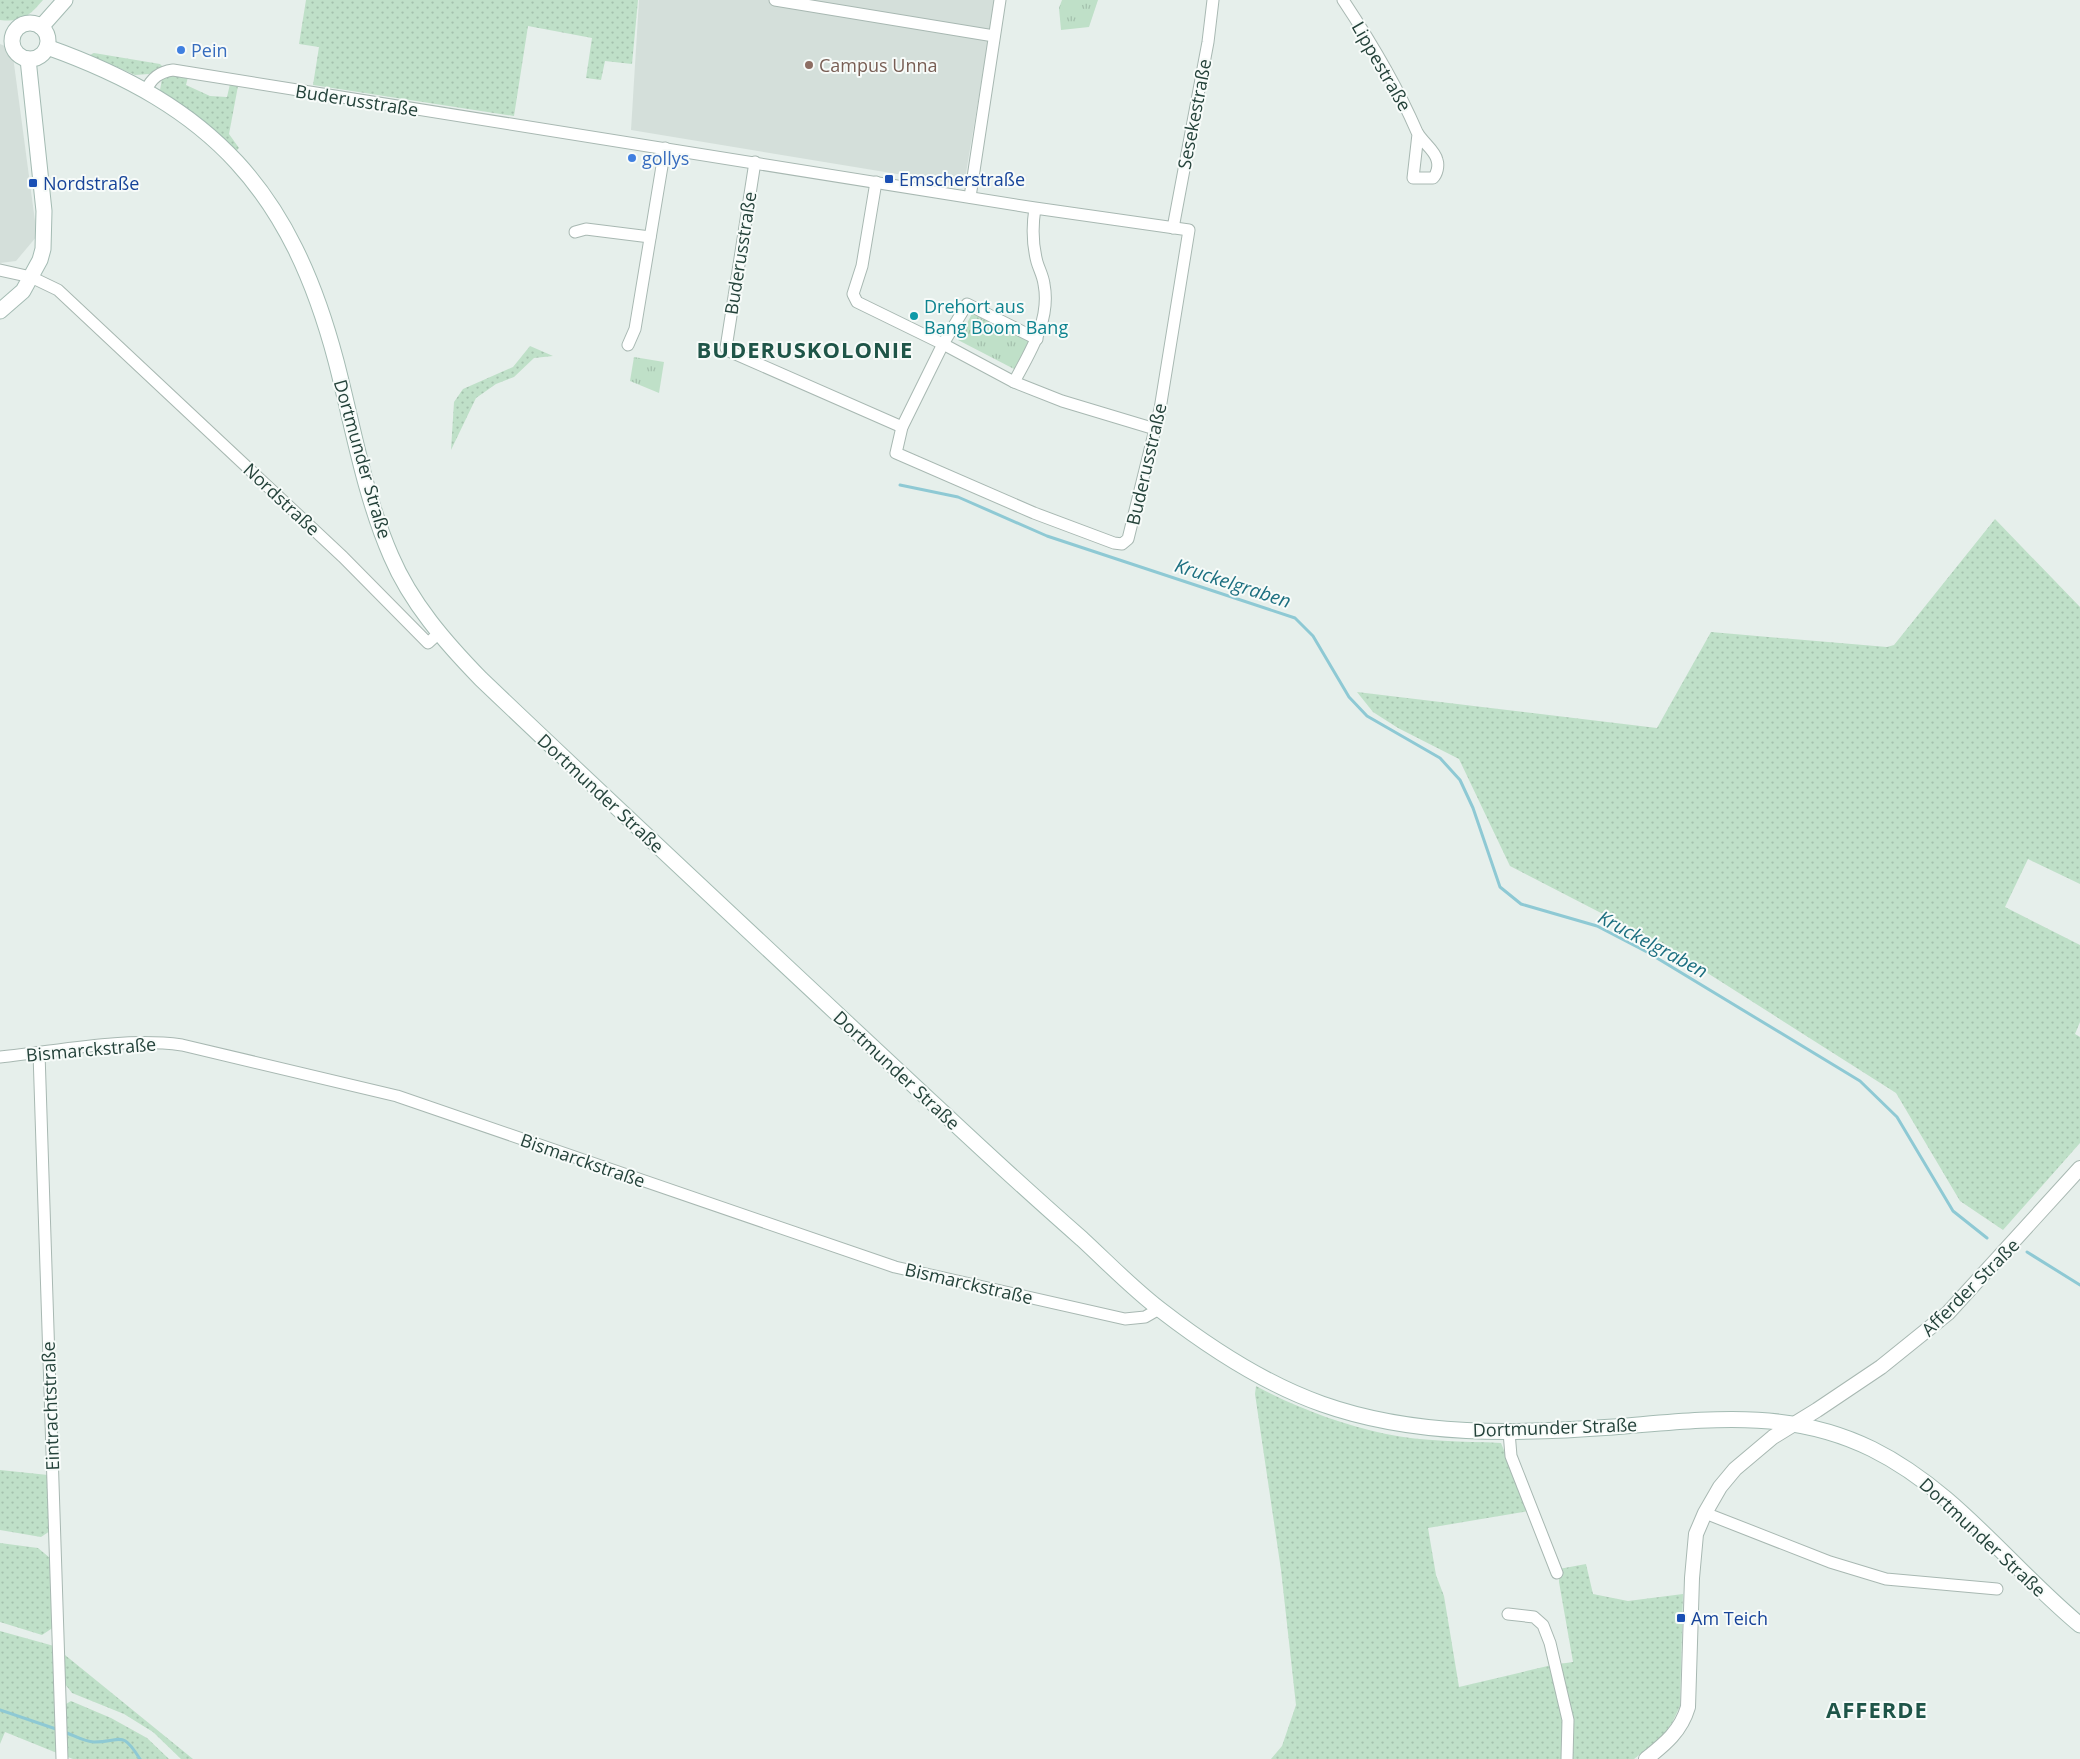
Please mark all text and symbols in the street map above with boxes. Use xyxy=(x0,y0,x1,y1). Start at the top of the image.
street label: Lippestraße xyxy=(1347,17,1417,115)
place label: Pein xyxy=(191,38,228,62)
marker: Pein xyxy=(175,44,187,56)
place label: Campus Unna xyxy=(819,53,938,77)
street label: Sesekestraße xyxy=(1172,57,1216,171)
marker: Campus Unna xyxy=(803,59,815,71)
street label: Buderusstraße xyxy=(294,78,420,122)
place label: gollys xyxy=(642,146,689,170)
marker: gollys xyxy=(626,152,638,164)
place label: Emscherstraße xyxy=(899,167,1025,191)
place label: Nordstraße xyxy=(43,171,139,195)
marker: Emscherstraße xyxy=(883,173,895,185)
marker: Nordstraße xyxy=(27,177,39,189)
street label: Buderusstraße xyxy=(718,190,762,316)
place label: Drehort aus Bang Boom Bang xyxy=(924,294,1068,339)
marker: Drehort aus Bang Boom Bang xyxy=(908,310,920,322)
district label: BUDERUSKOLONIE xyxy=(697,334,913,364)
street label: Dortmunder Straße xyxy=(329,377,397,541)
street label: Buderusstraße xyxy=(1120,401,1172,527)
street label: Nordstraße xyxy=(239,457,325,541)
water label: Kruckelgraben xyxy=(1172,552,1294,614)
street label: Dortmunder Straße xyxy=(533,728,669,858)
water label: Kruckelgraben xyxy=(1594,904,1712,984)
street label: Dortmunder Straße xyxy=(829,1005,965,1135)
street label: Bismarckstraße xyxy=(25,1031,157,1067)
street label: Bismarckstraße xyxy=(517,1127,649,1193)
street label: Afferder Straße xyxy=(1916,1233,2024,1341)
street label: Bismarckstraße xyxy=(903,1257,1035,1309)
street label: Eintrachtstraße xyxy=(36,1341,64,1471)
street label: Dortmunder Straße xyxy=(1472,1412,1638,1442)
street label: Dortmunder Straße xyxy=(1915,1472,2051,1602)
place label: Am Teich xyxy=(1691,1606,1768,1630)
marker: Am Teich xyxy=(1675,1612,1687,1624)
district label: AFFERDE xyxy=(1826,1694,1928,1724)

